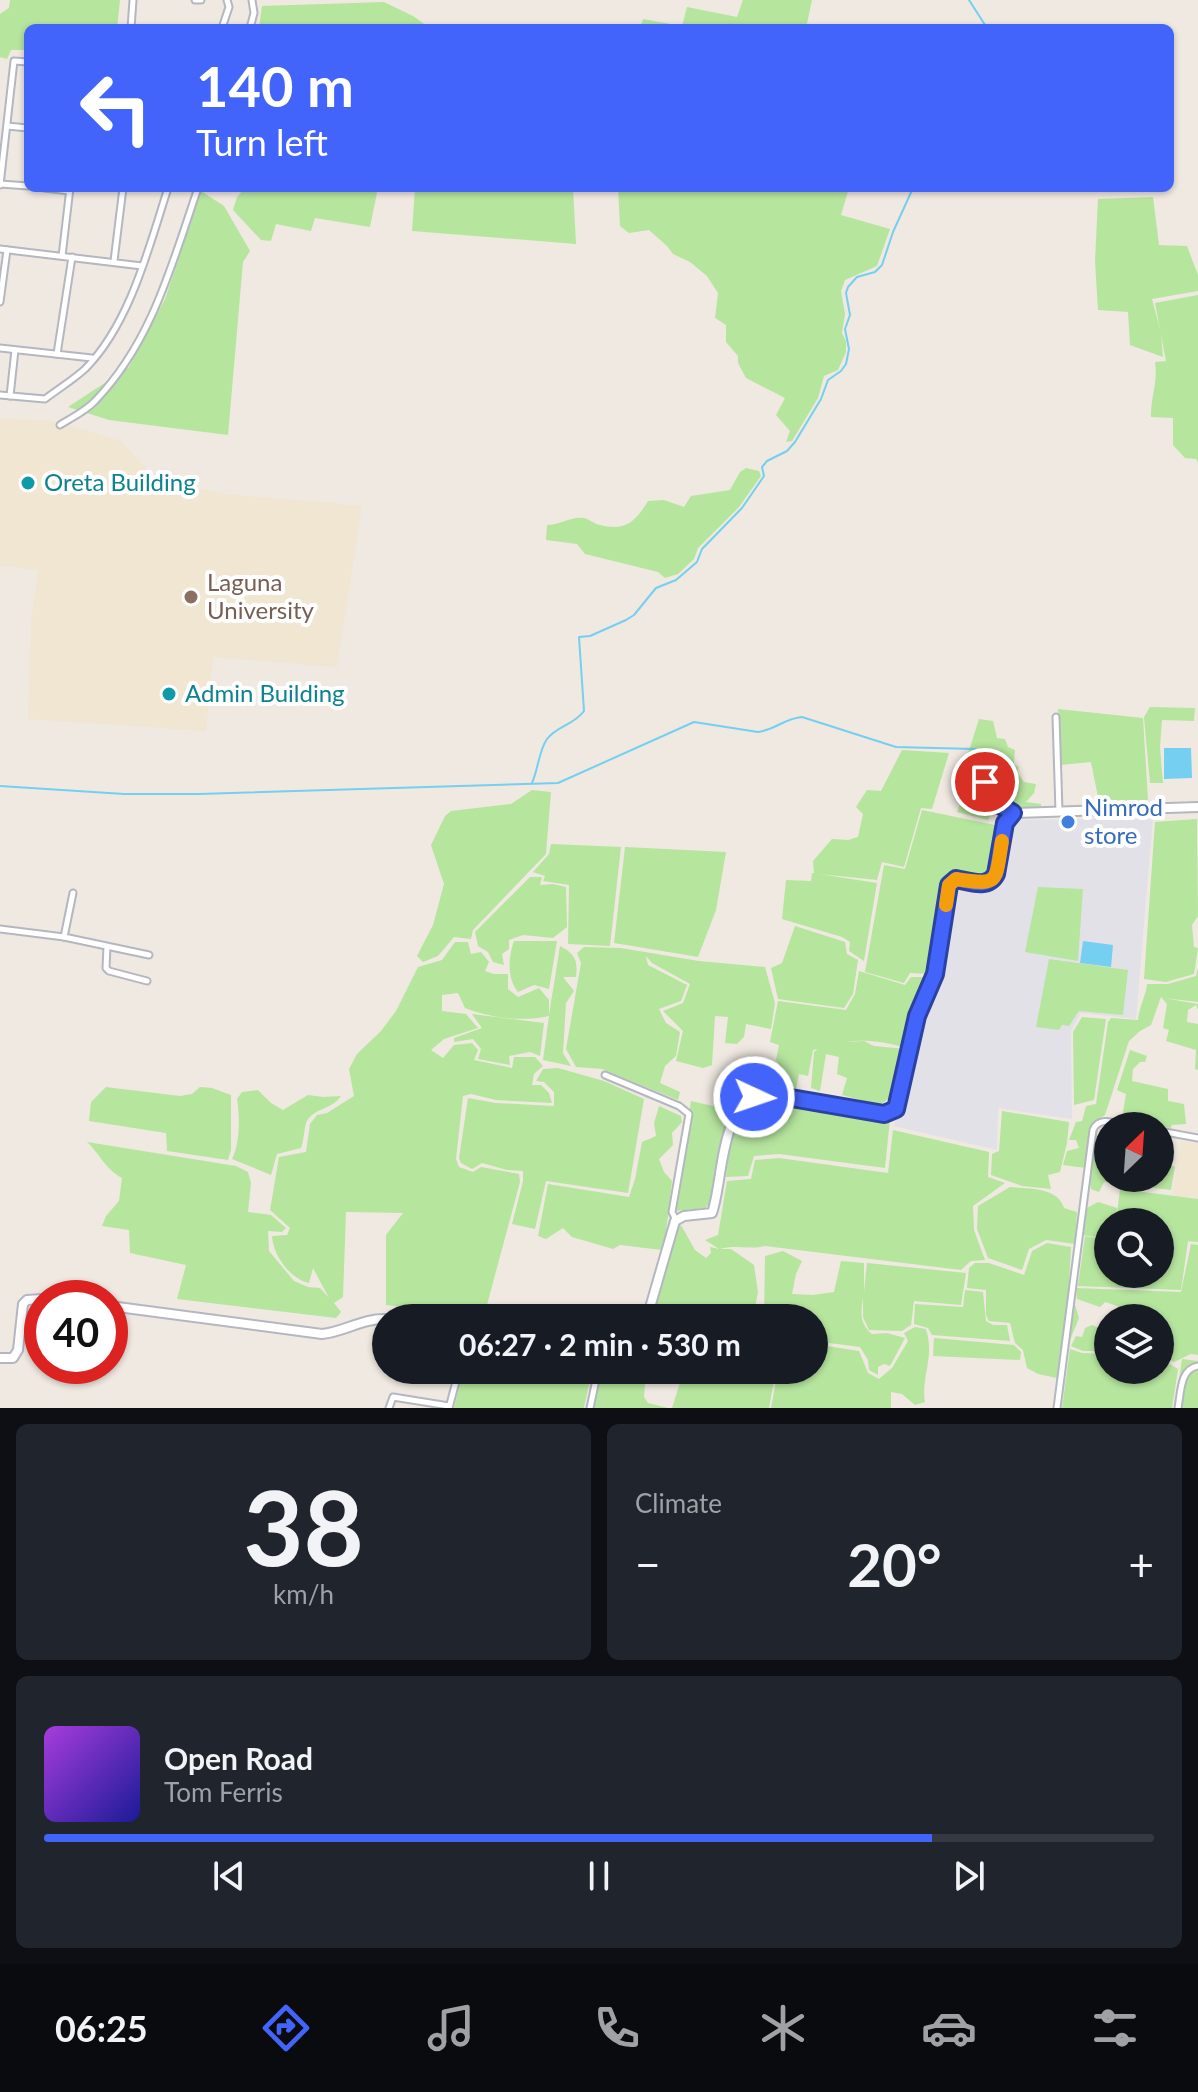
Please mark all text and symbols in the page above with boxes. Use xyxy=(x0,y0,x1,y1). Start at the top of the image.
text: 140 m xyxy=(196,52,354,119)
icon: left xyxy=(64,56,168,160)
text: Turn left xyxy=(196,120,328,164)
place label: Oreta Building xyxy=(44,467,196,496)
marker: Oreta Building xyxy=(19,474,37,492)
place label: Laguna University xyxy=(207,567,315,624)
marker: Laguna University xyxy=(182,588,200,606)
place label: Admin Building xyxy=(185,678,345,707)
marker: Admin Building xyxy=(160,685,178,703)
pin xyxy=(951,748,1019,816)
icon: arrive xyxy=(963,760,1007,804)
place label: Nimrod store xyxy=(1084,792,1163,849)
marker: Nimrod store xyxy=(1059,813,1077,831)
position arrow xyxy=(712,1055,796,1139)
north arrow xyxy=(1094,1112,1174,1192)
map controls xyxy=(1094,1112,1174,1384)
button: search xyxy=(1094,1208,1174,1288)
speed limit sign: 40 xyxy=(24,1280,128,1384)
button: layers xyxy=(1094,1304,1174,1384)
text: 06:27 · 2 min · 530 m xyxy=(459,1326,741,1362)
text: 38 xyxy=(243,1463,364,1588)
text: Climate xyxy=(635,1487,722,1519)
text: 20° xyxy=(847,1528,942,1600)
text: − xyxy=(635,1538,661,1590)
text: + xyxy=(1128,1538,1154,1590)
text: km/h xyxy=(273,1578,334,1610)
text: Open Road xyxy=(164,1740,313,1776)
text: Tom Ferris xyxy=(164,1776,283,1808)
icon: previous xyxy=(207,1854,251,1898)
icon: pause xyxy=(577,1854,621,1898)
icon: next xyxy=(947,1854,991,1898)
icon: directions xyxy=(258,2000,314,2056)
icon: music xyxy=(423,2000,479,2056)
icon: phone xyxy=(589,2000,645,2056)
icon: climate xyxy=(755,2000,811,2056)
icon: car xyxy=(921,2000,977,2056)
icon: filters xyxy=(1087,2000,1143,2056)
text: 06:25 xyxy=(55,2006,148,2050)

